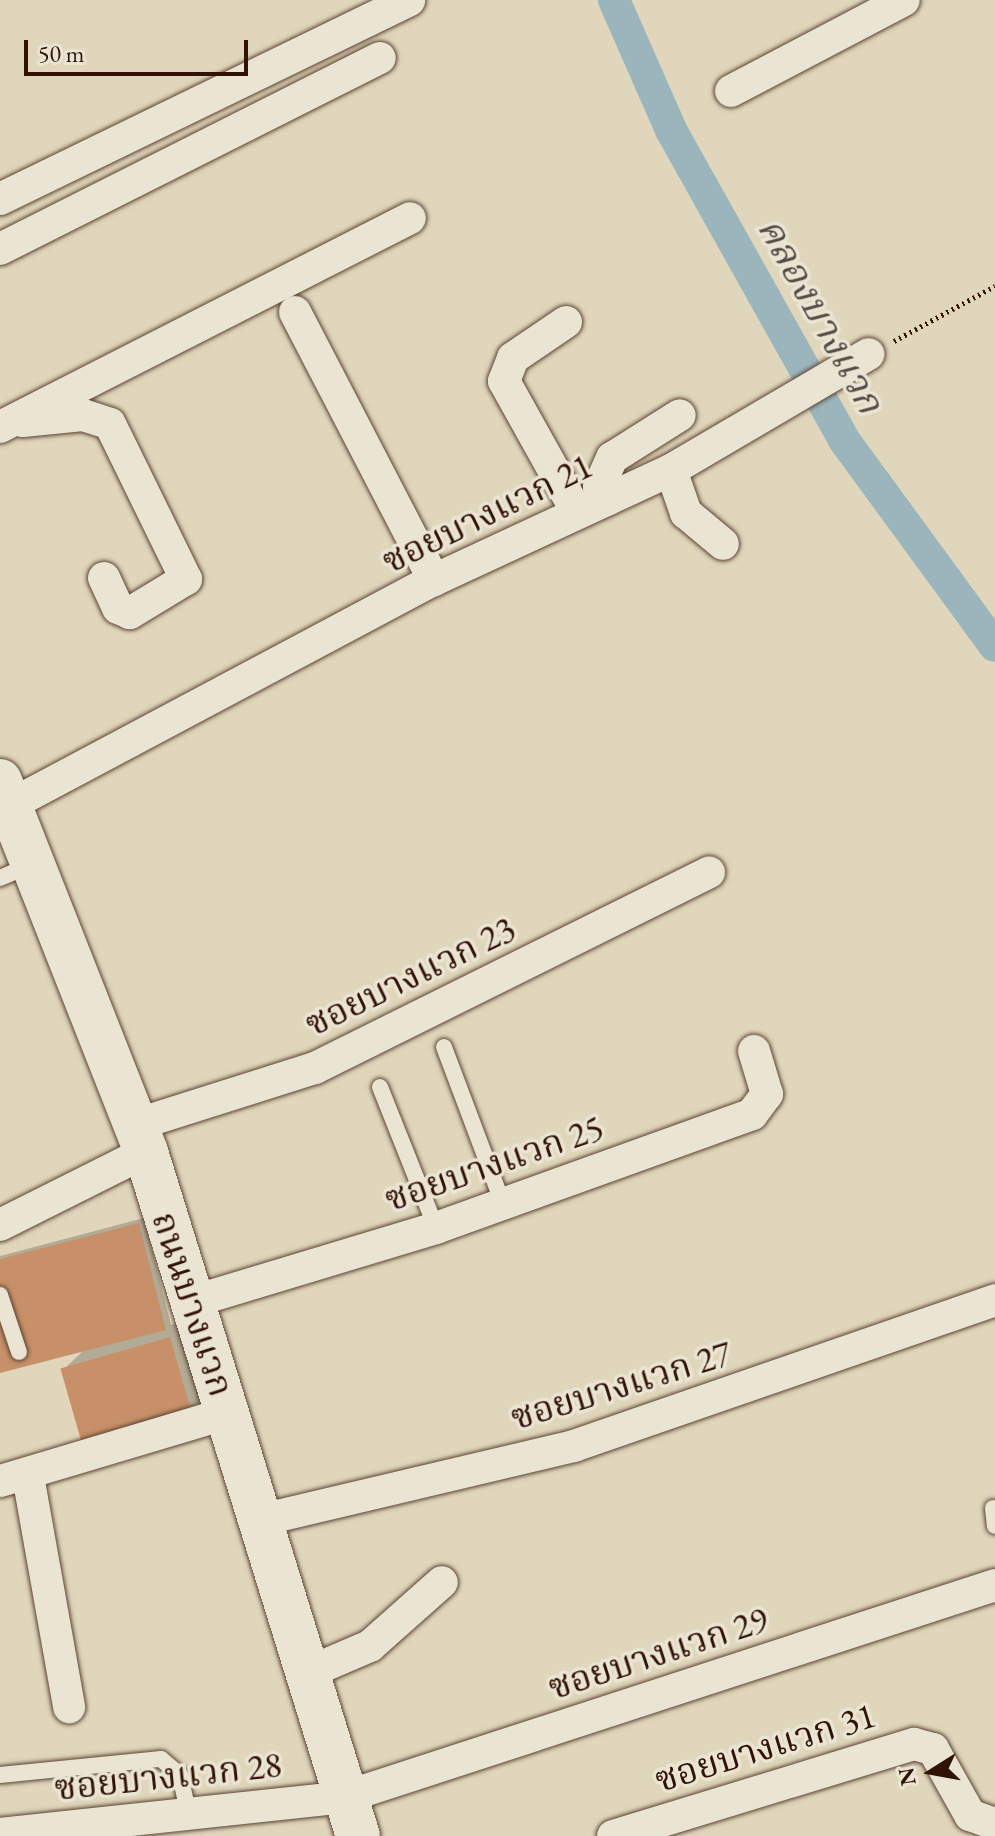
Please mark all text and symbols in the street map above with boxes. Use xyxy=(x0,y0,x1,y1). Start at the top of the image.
scale bar xyxy=(28,24,252,74)
text: 50 m xyxy=(38,38,85,69)
water label: คลองบางแวก xyxy=(748,209,894,421)
street label: ซอยบางแวก 21 xyxy=(375,444,599,582)
street label: ซอยบางแวก 23 xyxy=(298,907,522,1045)
street label: ซอยบางแวก 25 xyxy=(379,1105,609,1221)
street label: ถนนบางแวก xyxy=(143,1206,243,1402)
street label: ซอยบางแวก 27 xyxy=(506,1331,736,1439)
street label: ซอยบางแวก 29 xyxy=(543,1597,773,1709)
street label: ซอยบางแวก 31 xyxy=(650,1693,880,1801)
north arrow xyxy=(891,1732,971,1812)
street label: ซอยบางแวก 28 xyxy=(52,1743,284,1809)
text: N xyxy=(891,1765,923,1788)

